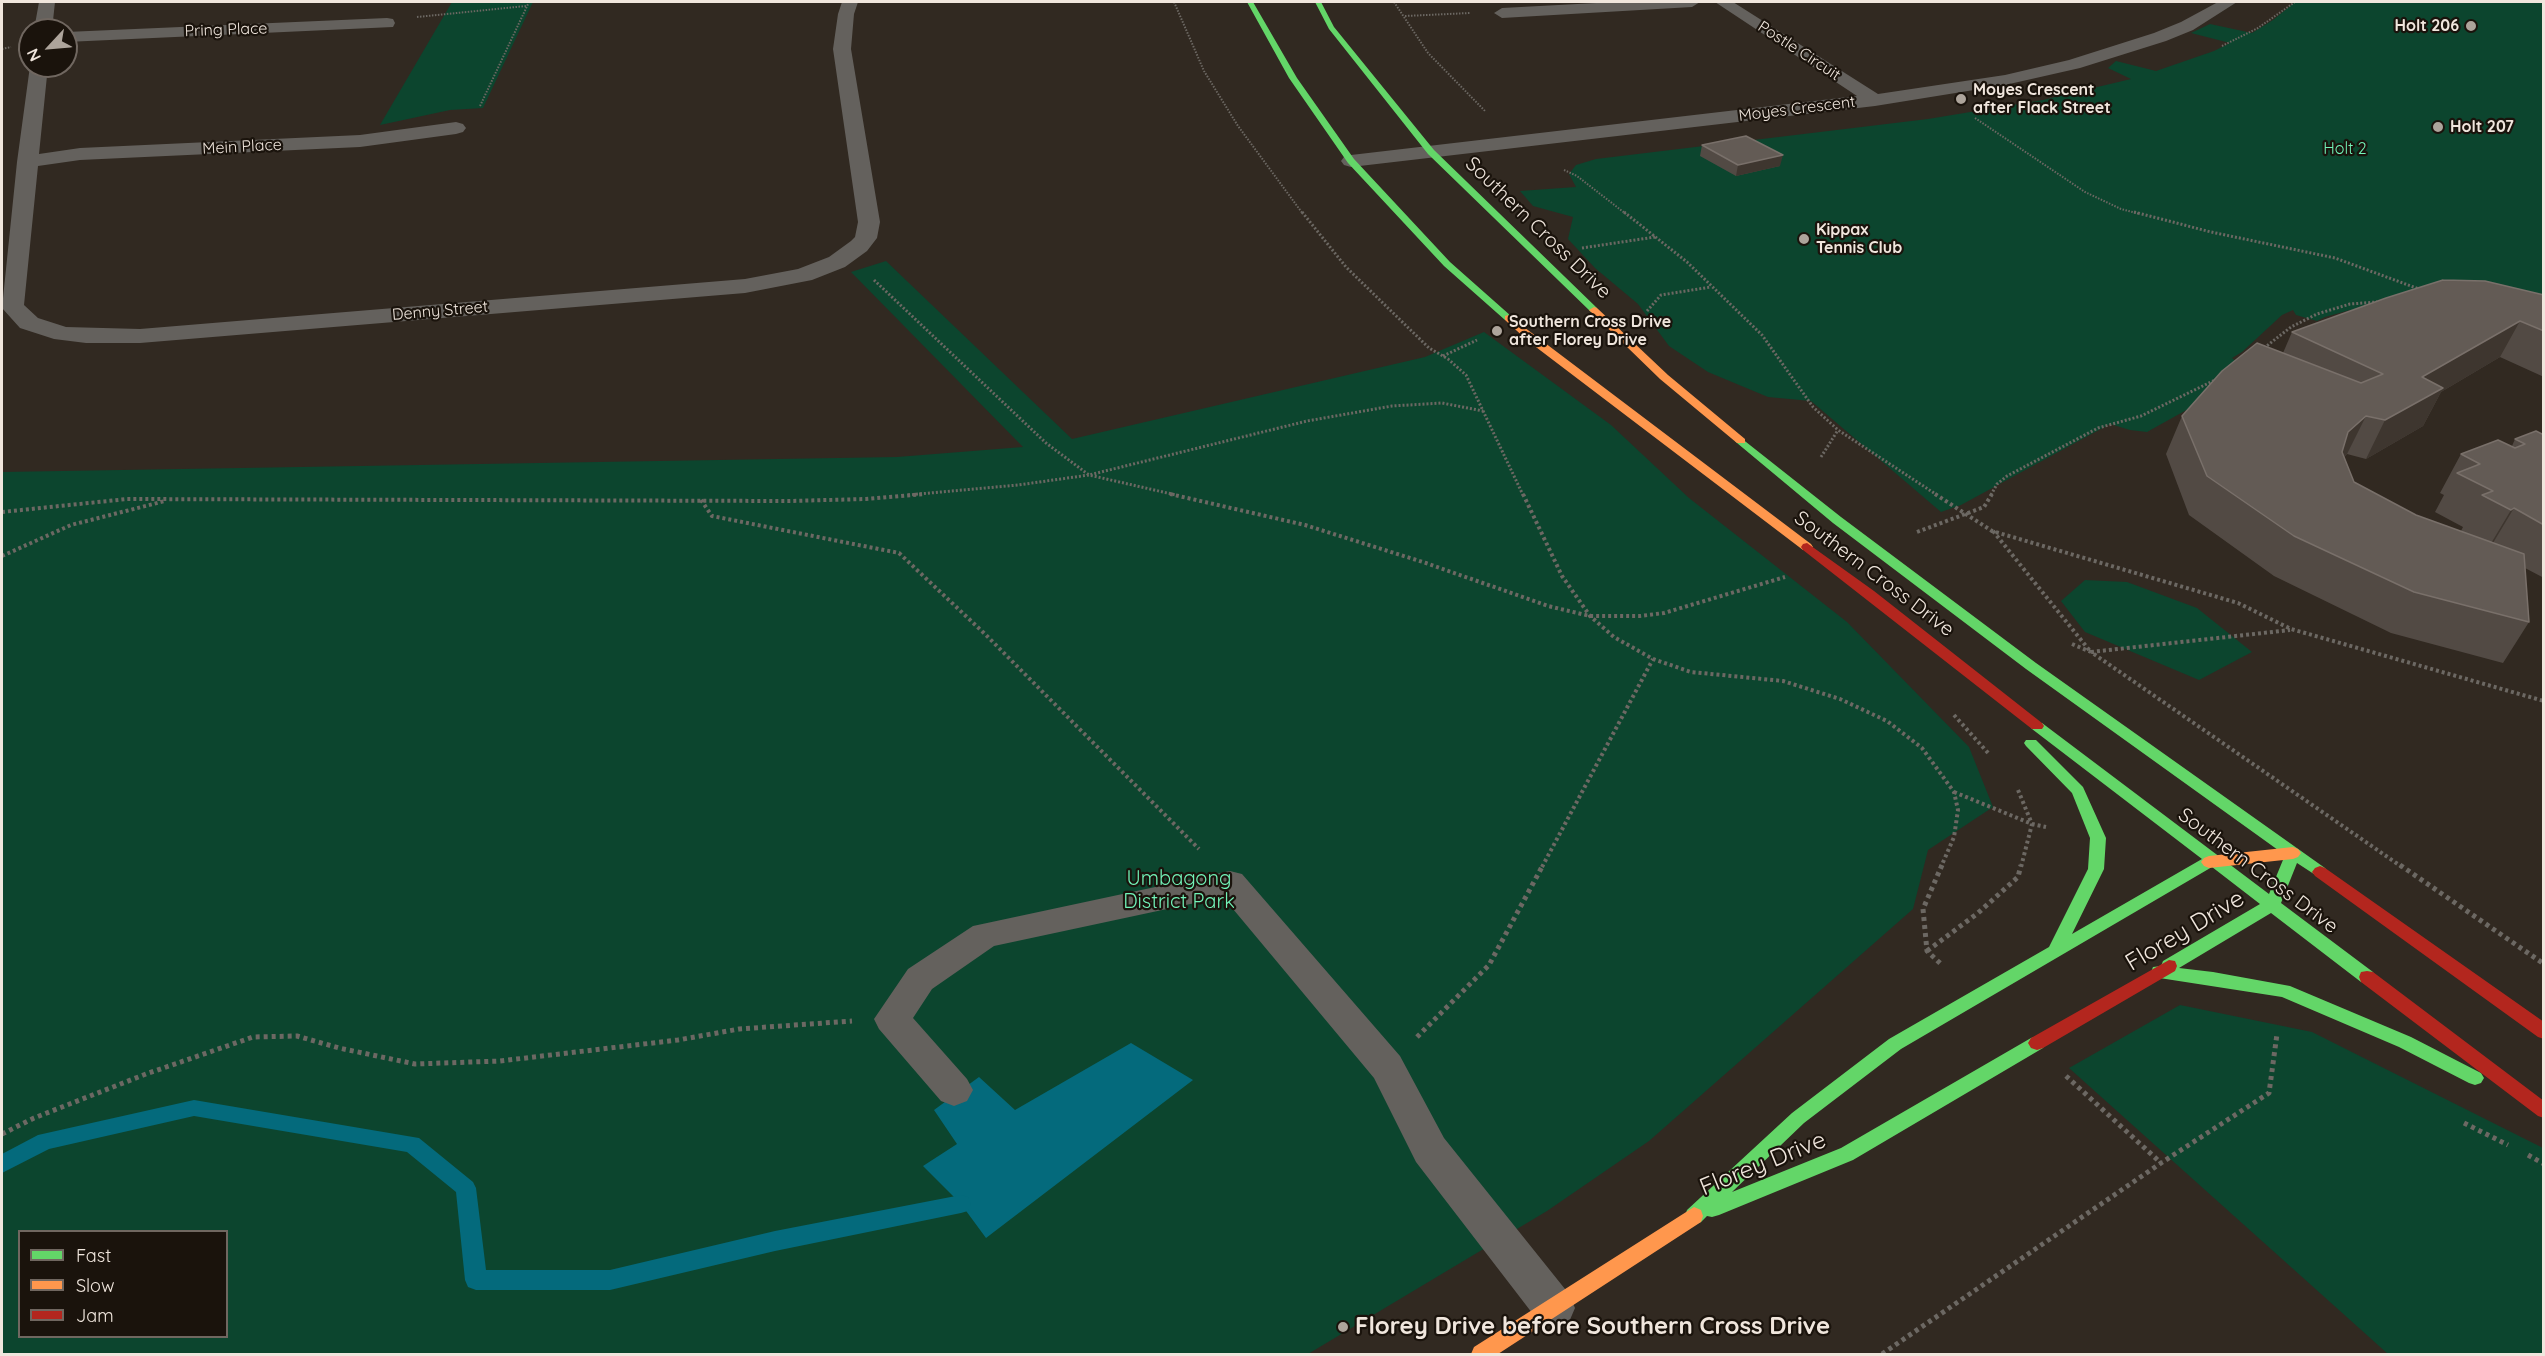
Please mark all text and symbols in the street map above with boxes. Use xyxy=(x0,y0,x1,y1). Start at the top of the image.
place label: Holt 206 xyxy=(2394,16,2459,36)
street label: Postle Circuit xyxy=(1754,17,1844,85)
north arrow xyxy=(18,18,78,78)
street label: Pring Place xyxy=(184,19,268,41)
marker: Holt 206 xyxy=(2464,19,2478,33)
text: N xyxy=(22,45,45,65)
place label: Moyes Crescent after Flack Street xyxy=(1973,80,2111,118)
street label: Moyes Crescent xyxy=(1737,92,1857,126)
marker: Moyes Crescent after Flack Street xyxy=(1954,92,1968,106)
place label: Holt 207 xyxy=(2450,117,2514,137)
marker: Holt 207 xyxy=(2431,120,2445,134)
street label: Mein Place xyxy=(202,135,282,159)
park label: Holt 2 xyxy=(2323,139,2367,159)
street label: Southern Cross Drive xyxy=(1460,152,1616,304)
place label: Kippax Tennis Club xyxy=(1816,220,1902,258)
marker: Kippax Tennis Club xyxy=(1797,232,1811,246)
street label: Denny Street xyxy=(391,297,489,325)
place label: Southern Cross Drive after Florey Drive xyxy=(1509,312,1671,350)
marker: Southern Cross Drive after Florey Drive xyxy=(1490,324,1504,338)
street label: Southern Cross Drive xyxy=(1789,506,1959,642)
street label: Southern Cross Drive xyxy=(2173,803,2343,939)
park label: Umbagong District Park xyxy=(1123,867,1235,914)
street label: Florey Drive xyxy=(2120,884,2250,978)
street label: Florey Drive xyxy=(1696,1126,1830,1202)
legend xyxy=(18,1230,228,1338)
text: Fast xyxy=(76,1244,111,1267)
text: Slow xyxy=(76,1274,114,1297)
text: Jam xyxy=(76,1304,114,1327)
place label: Florey Drive before Southern Cross Drive xyxy=(1355,1313,1830,1341)
marker: Florey Drive before Southern Cross Drive xyxy=(1336,1320,1350,1334)

